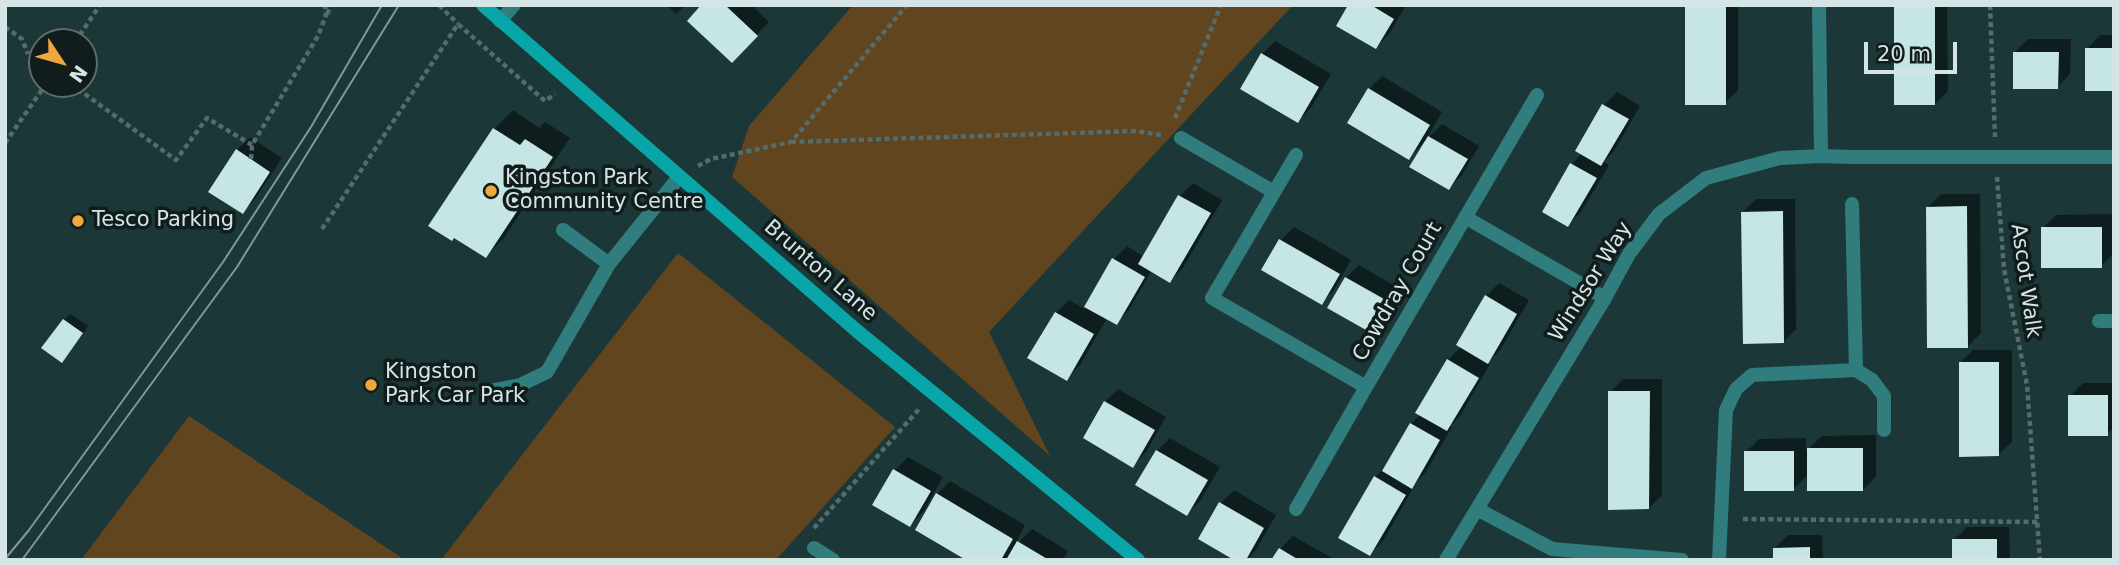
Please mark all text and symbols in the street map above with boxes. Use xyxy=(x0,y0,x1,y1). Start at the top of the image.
north arrow xyxy=(28,28,98,98)
scale bar xyxy=(1867,28,1960,72)
text: 20 m xyxy=(1877,42,1931,66)
text: N xyxy=(65,61,92,87)
place label: Kingston Park Community Centre xyxy=(505,166,703,216)
marker: Kingston Park Community Centre xyxy=(483,183,499,199)
place label: Tesco Parking xyxy=(92,208,234,234)
marker: Tesco Parking xyxy=(70,213,86,229)
street label: Brunton Lane xyxy=(758,215,882,327)
street label: Windsor Way xyxy=(1544,217,1638,347)
street label: Cowdray Court xyxy=(1348,218,1448,366)
street label: Ascot Walk xyxy=(2005,222,2045,340)
place label: Kingston Park Car Park xyxy=(385,360,525,410)
marker: Kingston Park Car Park xyxy=(363,377,379,393)

